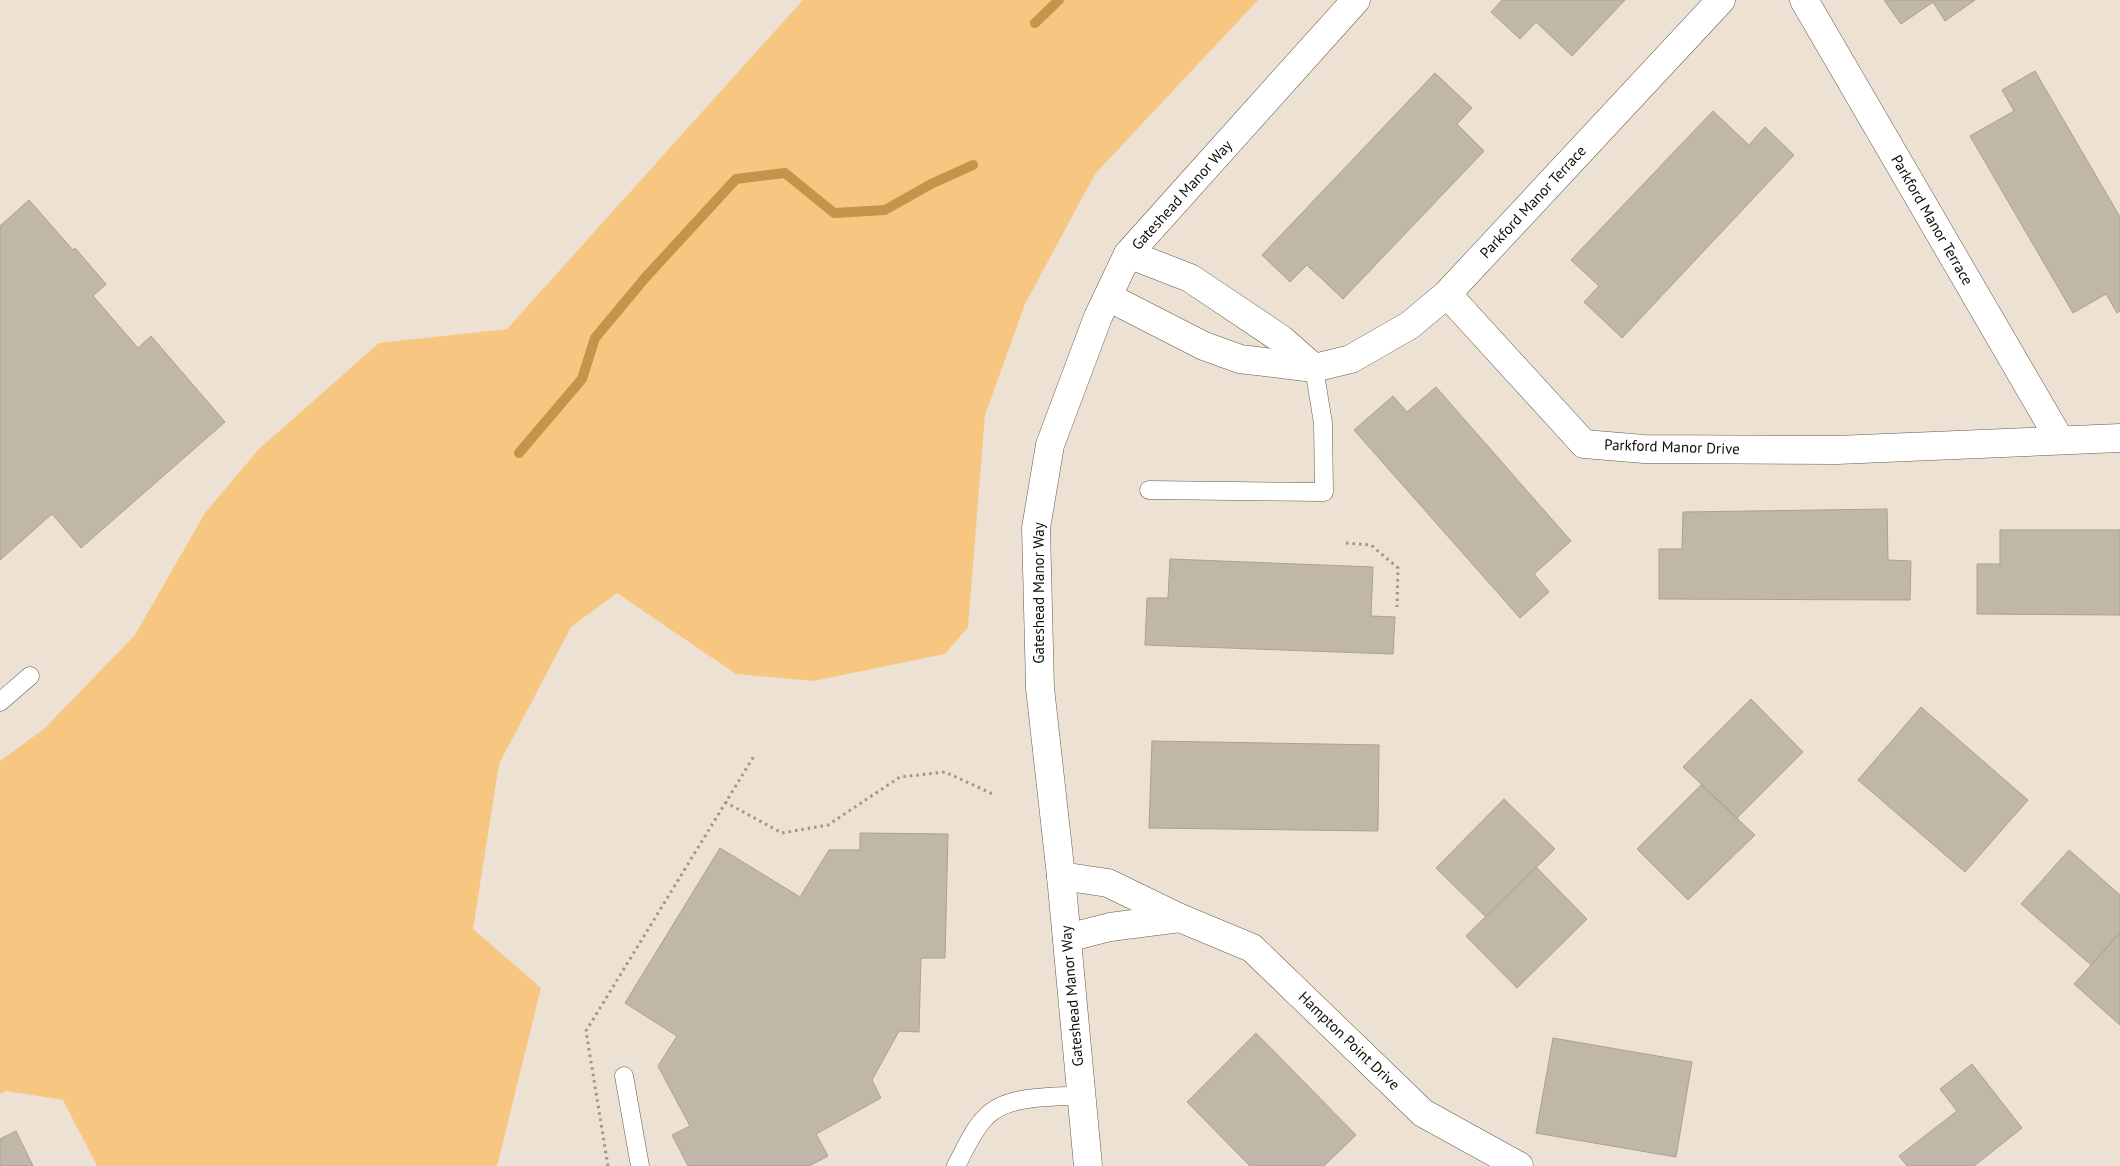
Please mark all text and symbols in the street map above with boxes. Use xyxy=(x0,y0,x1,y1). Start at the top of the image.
street label: Gateshead Manor Way xyxy=(1127,136,1236,254)
street label: Parkford Manor Terrace xyxy=(1475,141,1590,262)
street label: Parkford Manor Terrace xyxy=(1887,151,1977,288)
street label: Parkford Manor Drive xyxy=(1604,435,1740,458)
street label: Gateshead Manor Way xyxy=(1029,522,1048,664)
street label: Gateshead Manor Way xyxy=(1056,925,1087,1067)
street label: Hampton Point Drive xyxy=(1295,987,1404,1094)

